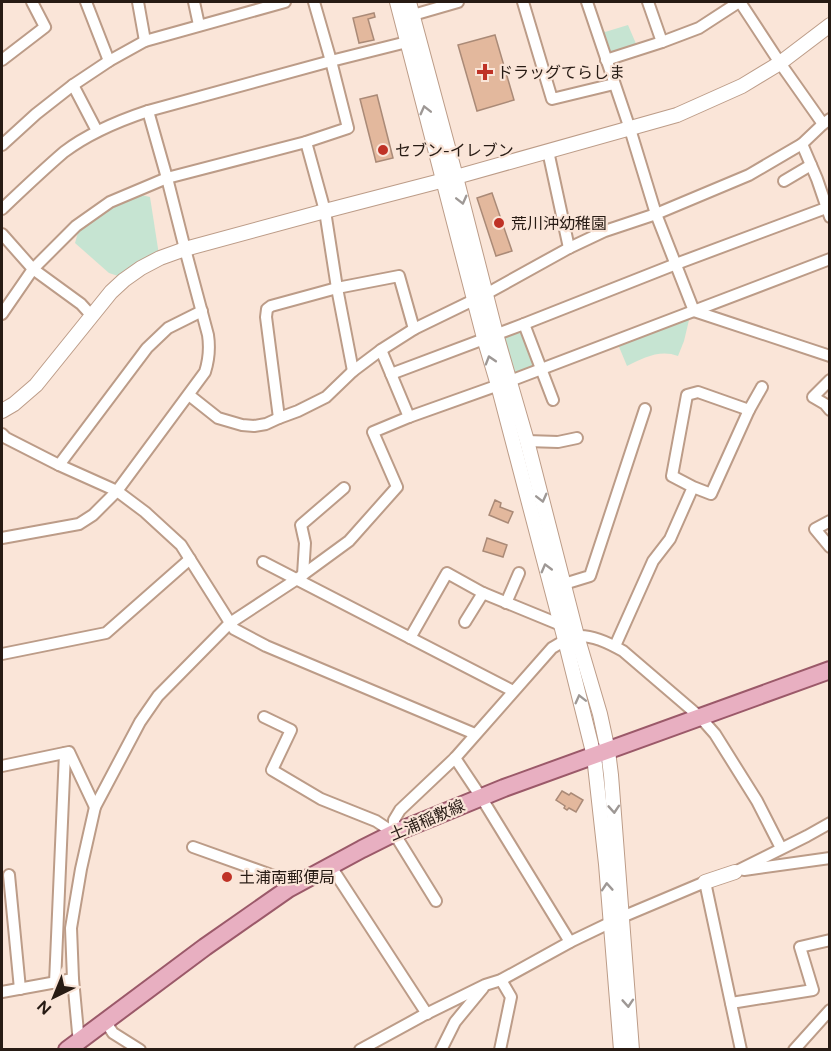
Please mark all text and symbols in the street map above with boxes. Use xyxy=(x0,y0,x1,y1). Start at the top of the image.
place label: ドラッグてらしま xyxy=(497,63,625,82)
marker: ドラッグてらしま xyxy=(478,65,492,79)
one-way arrow xyxy=(419,106,432,116)
place label: セブン-イレブン xyxy=(395,141,514,160)
marker: セブン-イレブン xyxy=(376,143,390,157)
one-way arrow xyxy=(455,195,468,205)
place label: 荒川沖幼稚園 xyxy=(511,214,607,233)
marker: 荒川沖幼稚園 xyxy=(492,216,506,230)
one-way arrow xyxy=(485,355,497,366)
one-way arrow xyxy=(534,493,547,503)
one-way arrow xyxy=(541,564,554,574)
one-way arrow xyxy=(575,694,588,704)
street label: 土浦稲敷線 xyxy=(386,796,468,844)
one-way arrow xyxy=(607,804,620,813)
place label: 土浦南郵便局 xyxy=(239,868,335,887)
marker: 土浦南郵便局 xyxy=(220,870,234,884)
one-way arrow xyxy=(601,882,614,891)
north arrow xyxy=(24,967,84,1027)
text: N xyxy=(33,996,55,1019)
one-way arrow xyxy=(622,999,635,1008)

